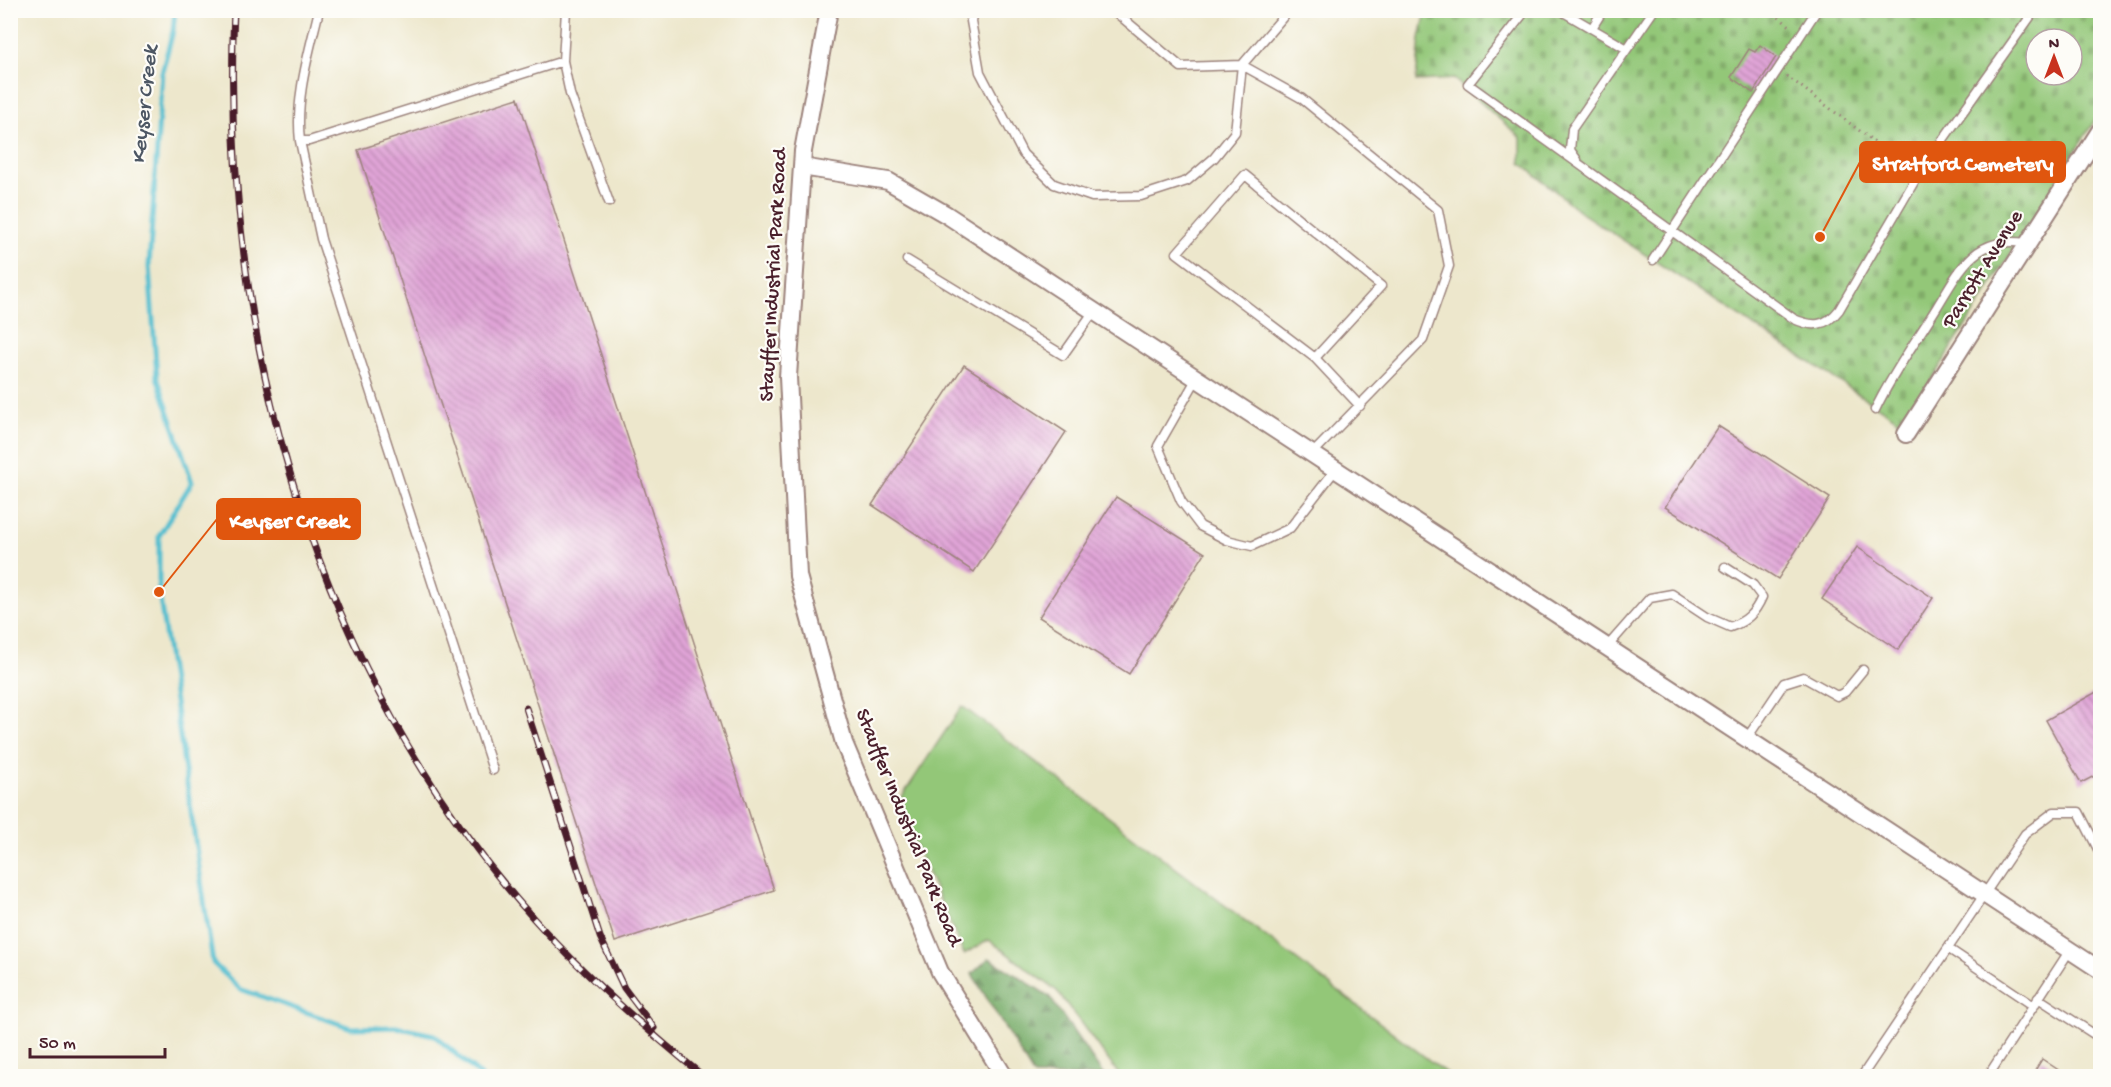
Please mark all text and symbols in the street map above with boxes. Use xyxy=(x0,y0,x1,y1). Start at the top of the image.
north arrow xyxy=(2024,27,2084,87)
text: N xyxy=(2049,36,2060,55)
water label: Keyser Creek xyxy=(127,42,165,166)
callout: Stratford Cemetery xyxy=(1860,142,2065,182)
street label: Stauffer Industrial Park Road xyxy=(756,146,794,402)
text: Stratford Cemetery xyxy=(1872,153,2054,179)
street label: Parrott Avenue xyxy=(1937,205,2031,334)
callout: Keyser Creek xyxy=(217,499,360,539)
text: Keyser Creek xyxy=(229,510,351,536)
street label: Stauffer Industrial Park Road xyxy=(848,706,967,952)
scale bar xyxy=(30,1021,165,1059)
text: 50 m xyxy=(39,1034,76,1055)

